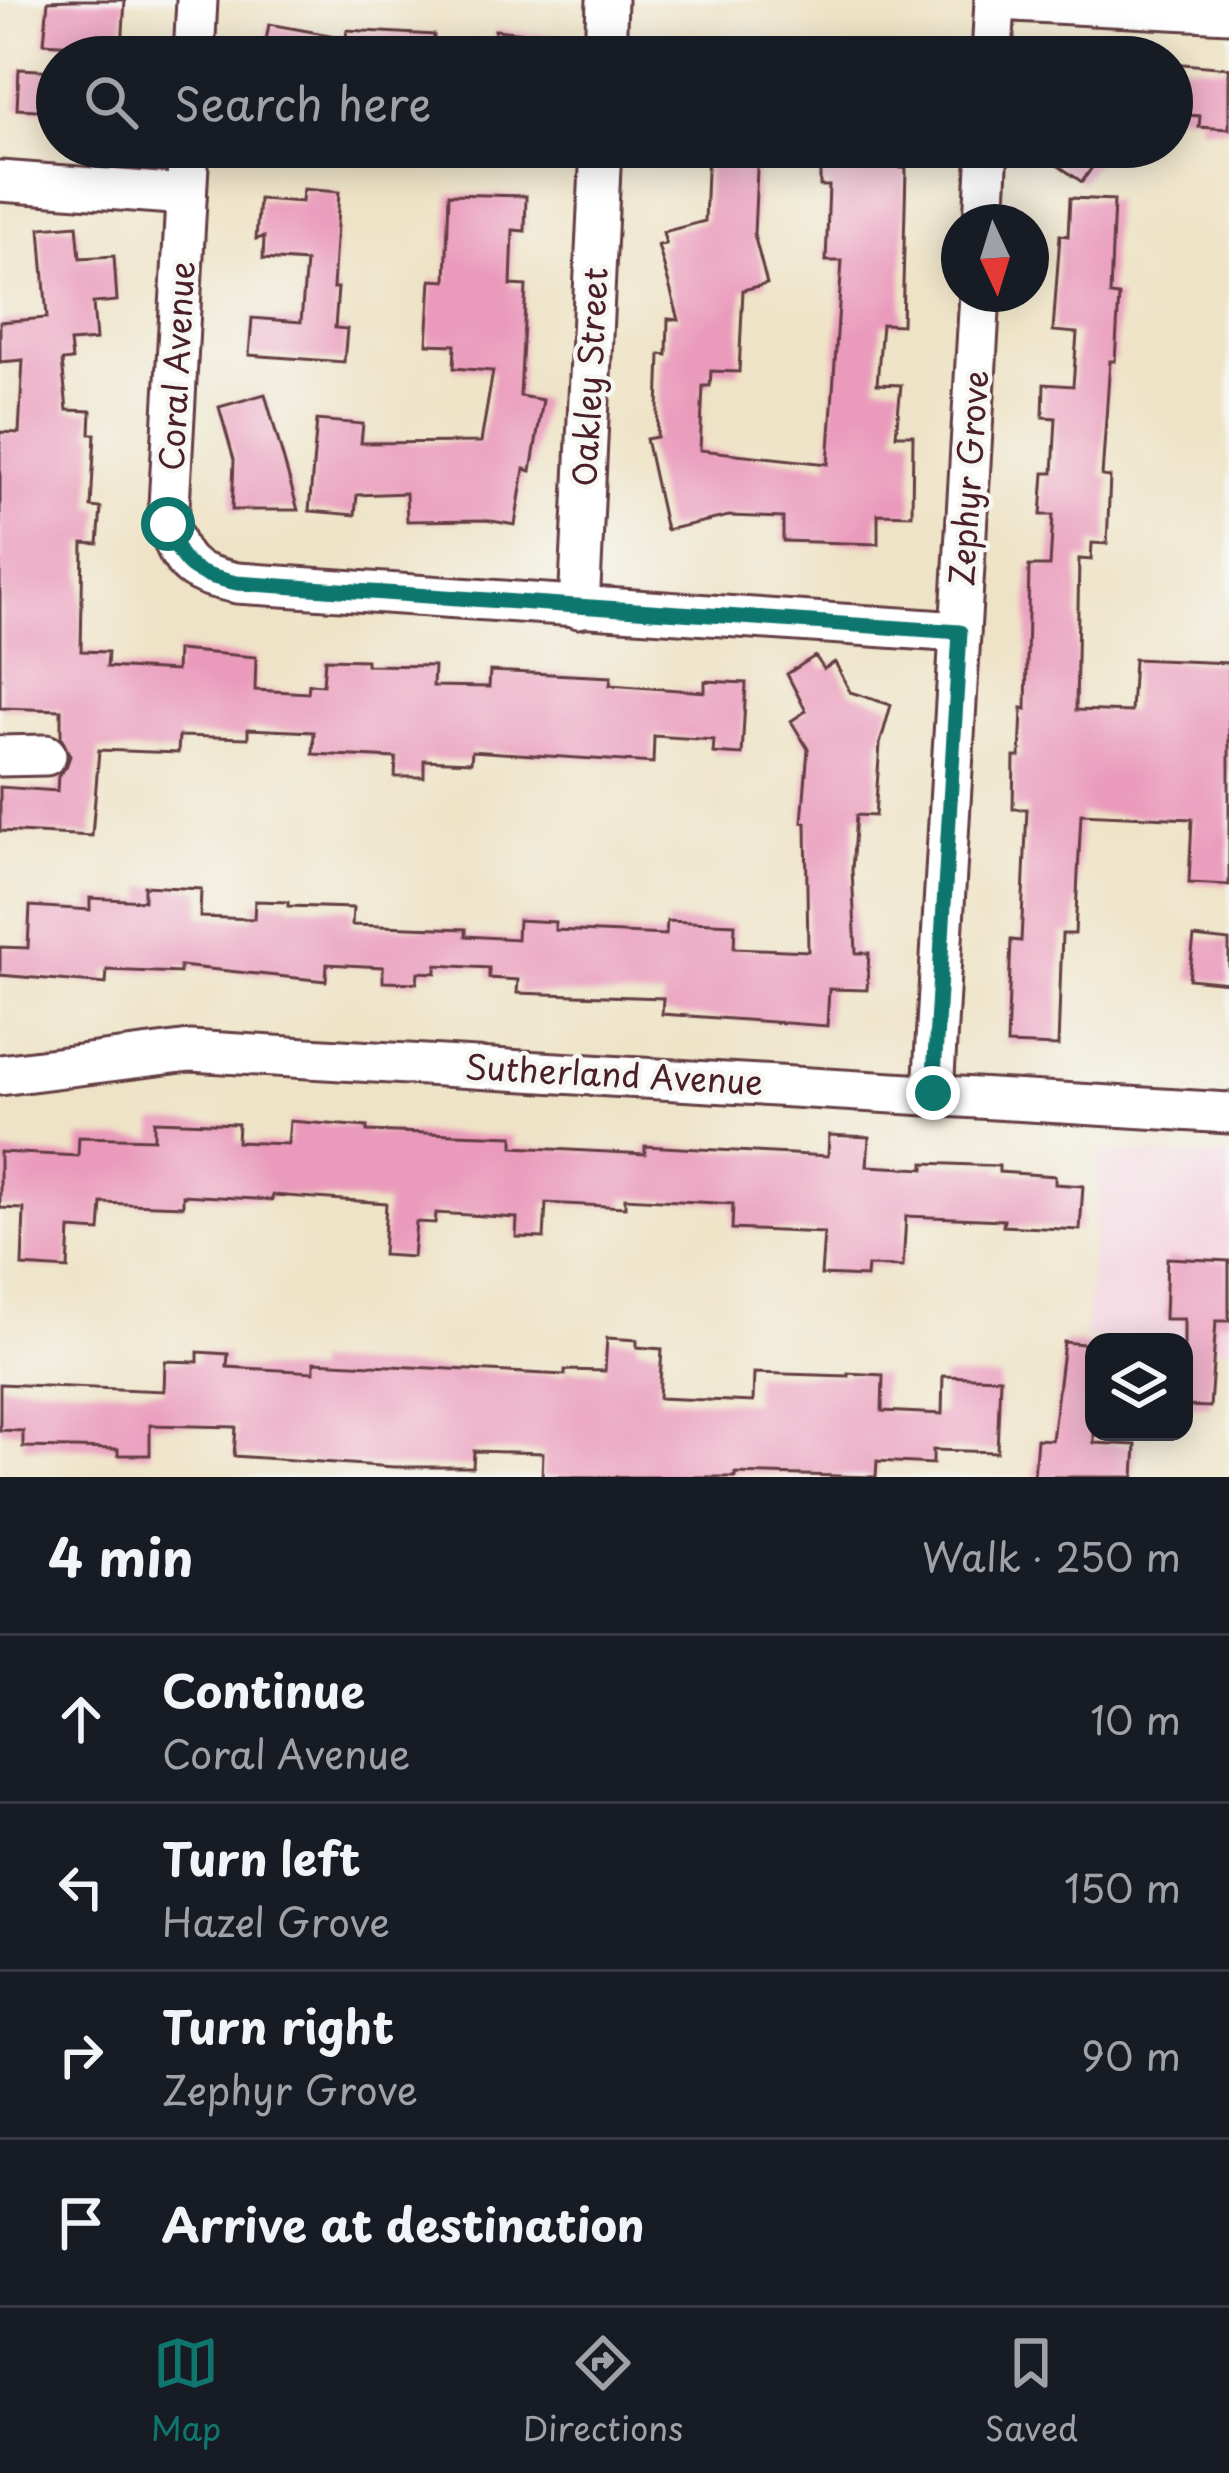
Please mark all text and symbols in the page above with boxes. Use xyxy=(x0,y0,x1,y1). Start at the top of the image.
search box xyxy=(36,36,1193,168)
text: Search here xyxy=(174,68,431,136)
icon: search xyxy=(78,69,144,135)
north arrow xyxy=(941,204,1049,312)
street label: Coral Avenue xyxy=(145,260,205,472)
street label: Oakley Street xyxy=(557,266,619,488)
street label: Zephyr Grove xyxy=(935,368,999,588)
route start xyxy=(141,497,195,551)
street label: Sutherland Avenue xyxy=(464,1040,764,1106)
route end xyxy=(906,1066,960,1120)
map controls xyxy=(1085,1333,1193,1441)
button: layers xyxy=(1085,1333,1193,1441)
text: 4 min xyxy=(48,1517,193,1594)
text: Walk · 250 m xyxy=(922,1526,1181,1585)
text: Continue xyxy=(162,1655,365,1723)
icon: ahead xyxy=(48,1686,114,1752)
text: 10 m xyxy=(1090,1689,1181,1748)
text: Coral Avenue xyxy=(162,1723,410,1782)
text: Turn left xyxy=(162,1823,361,1891)
icon: left xyxy=(48,1854,114,1920)
text: 150 m xyxy=(1064,1857,1181,1916)
text: Hazel Grove xyxy=(162,1891,390,1950)
text: Turn right xyxy=(162,1991,394,2059)
icon: right xyxy=(48,2022,114,2088)
text: 90 m xyxy=(1081,2025,1181,2084)
text: Zephyr Grove xyxy=(162,2059,418,2118)
text: Arrive at destination xyxy=(162,2189,645,2257)
icon: arrive xyxy=(48,2190,114,2256)
tab: Map xyxy=(151,2330,221,2452)
tab: Directions xyxy=(523,2330,683,2452)
tab: Saved xyxy=(985,2330,1078,2452)

